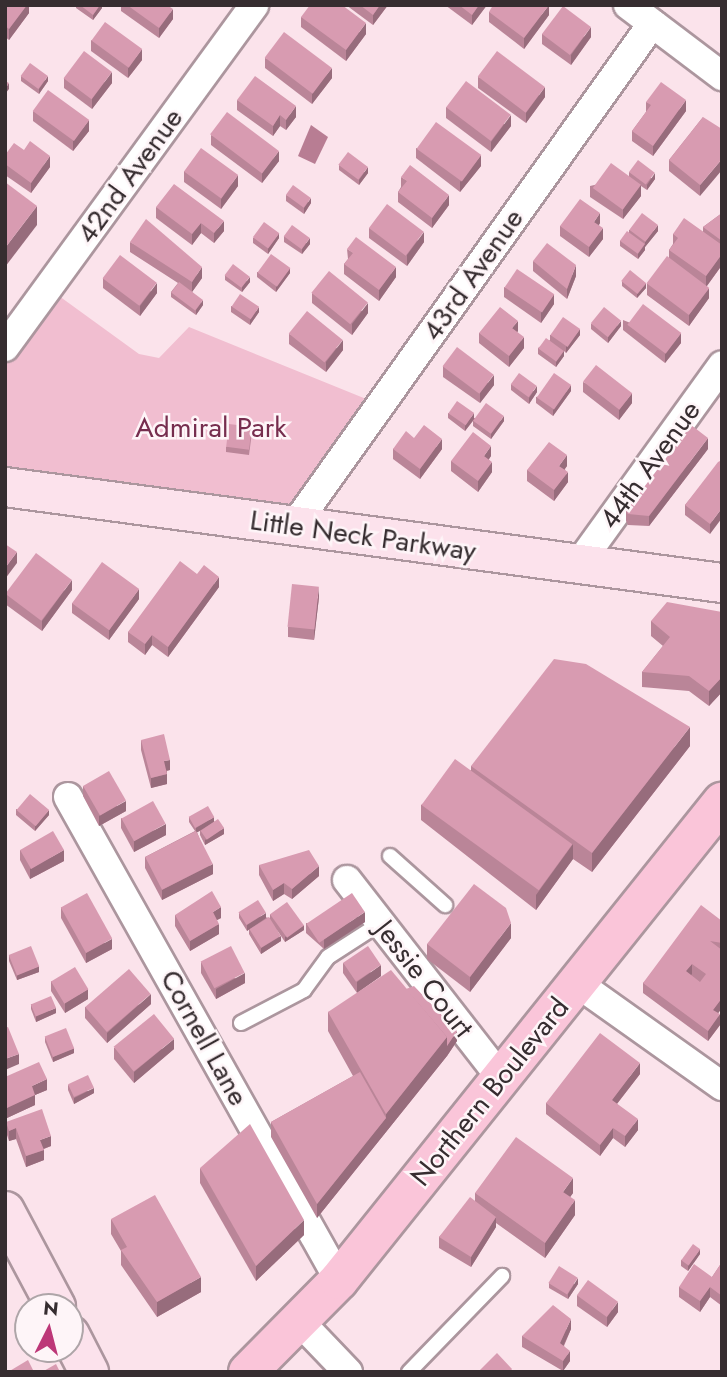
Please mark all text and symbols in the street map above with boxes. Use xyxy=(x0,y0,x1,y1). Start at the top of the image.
street label: 42nd Avenue xyxy=(70,102,190,250)
street label: 43rd Avenue xyxy=(415,203,531,347)
street label: 44th Avenue xyxy=(592,395,708,535)
park label: Admiral Park xyxy=(135,411,287,445)
street label: Little Neck Parkway xyxy=(248,504,478,568)
street label: Jessie Court xyxy=(368,914,480,1044)
street label: Cornell Lane xyxy=(153,964,255,1112)
street label: Northern Boulevard xyxy=(404,991,576,1193)
north arrow xyxy=(14,1293,84,1363)
text: N xyxy=(42,1294,60,1323)

